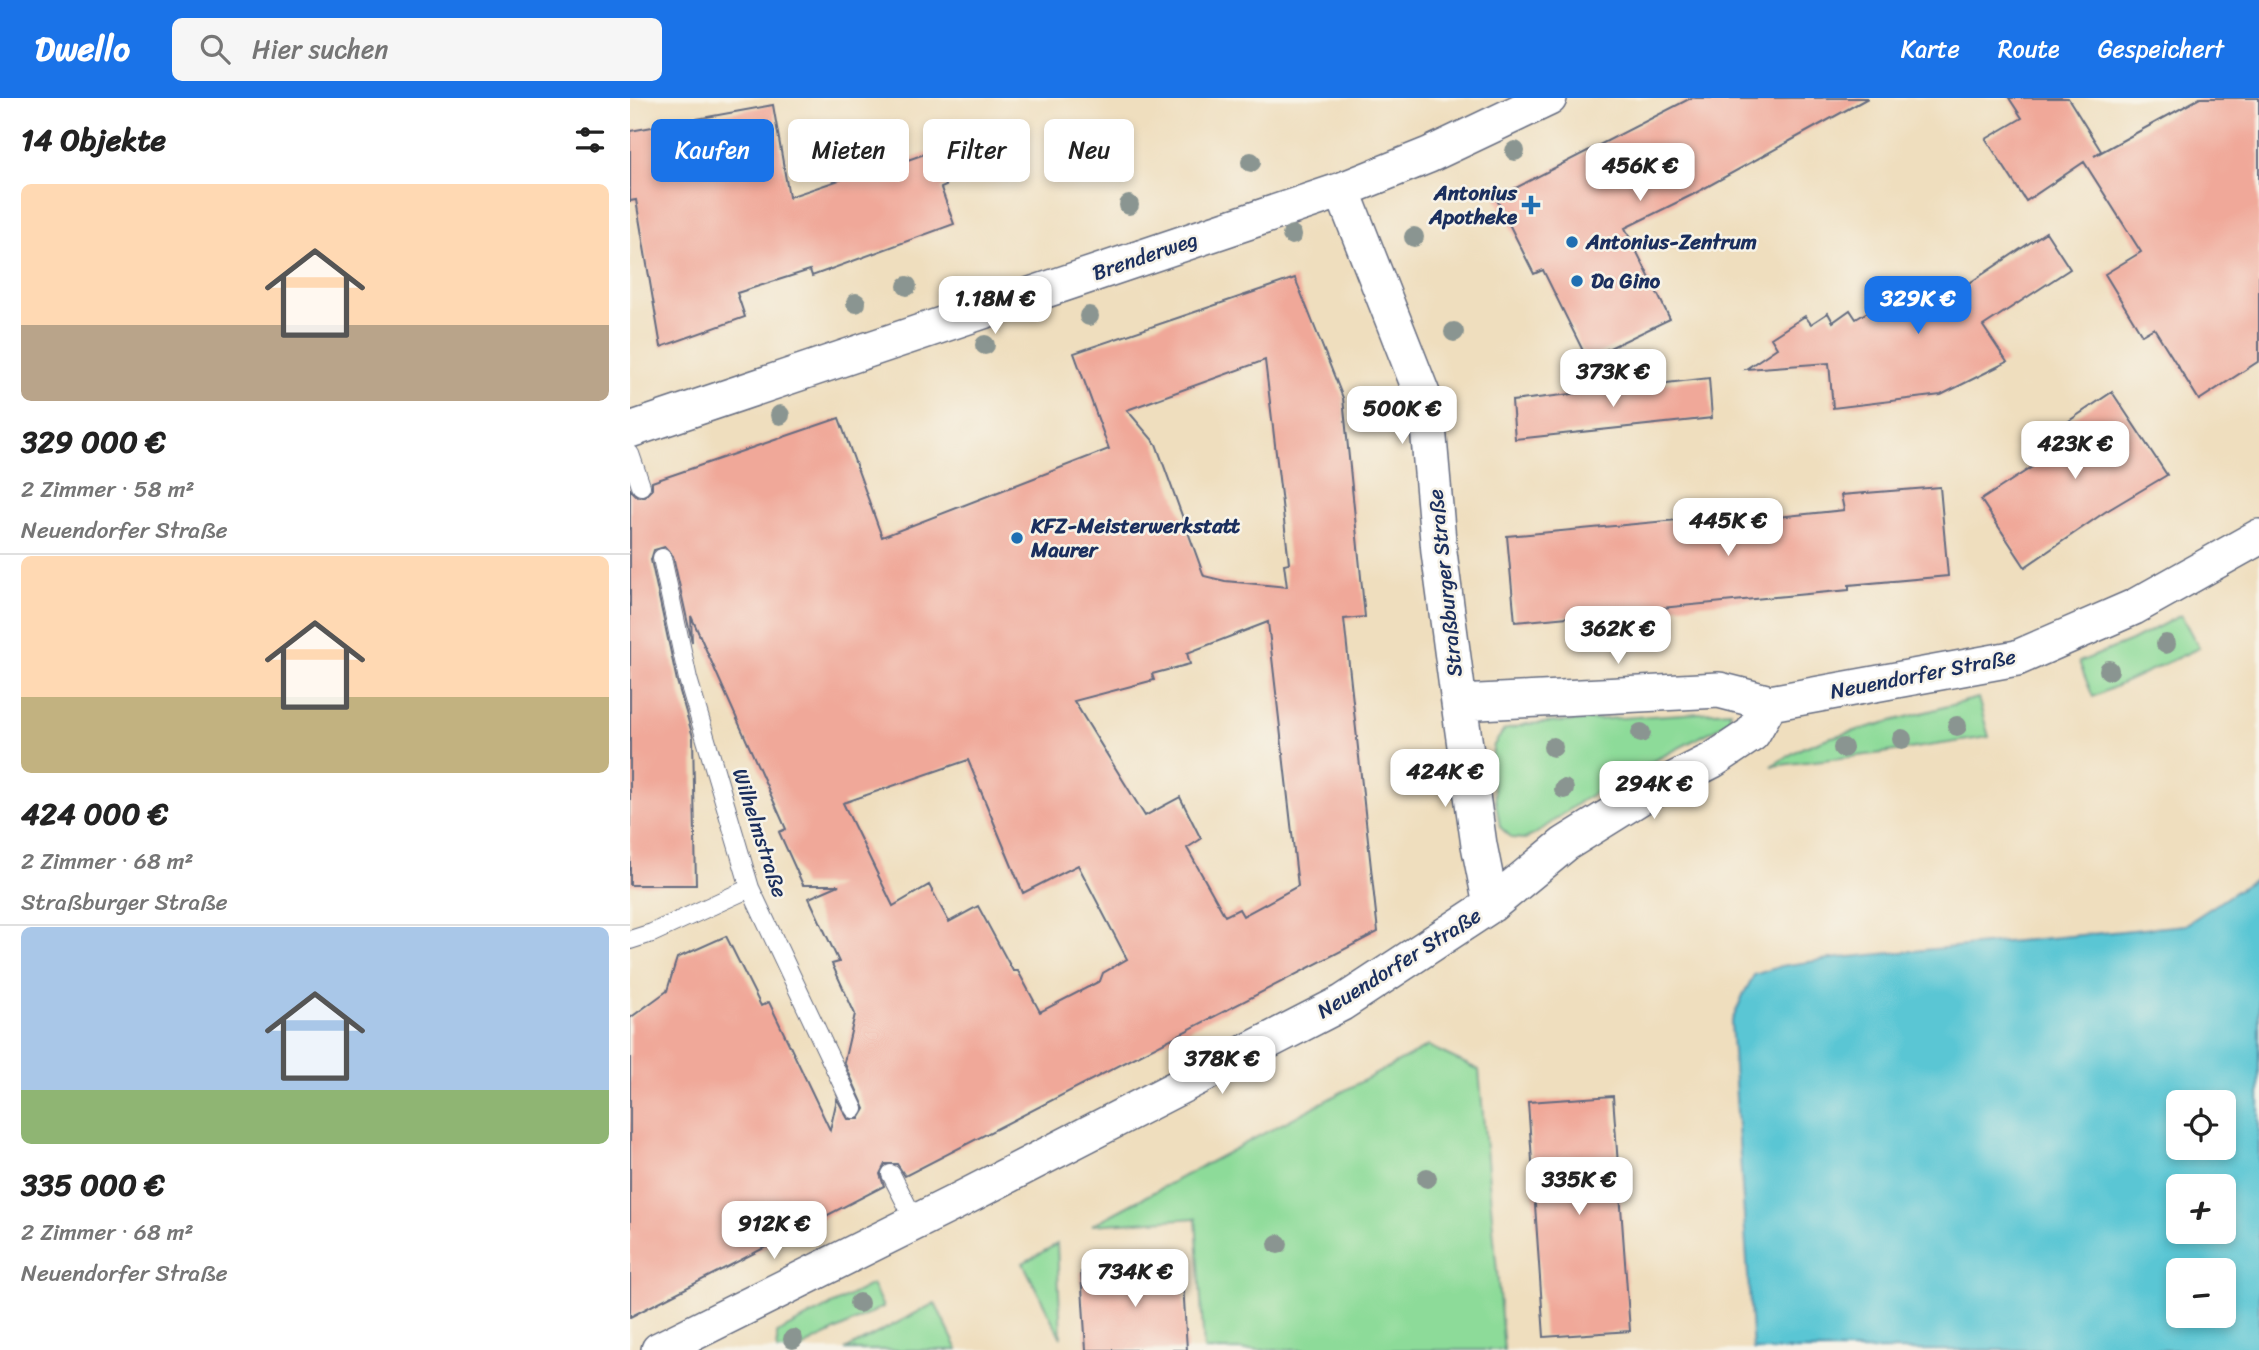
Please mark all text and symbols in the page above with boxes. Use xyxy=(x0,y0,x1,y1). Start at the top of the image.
search box xyxy=(172,18,662,81)
text: Dwello xyxy=(35,20,130,78)
text: Hier suchen xyxy=(252,26,388,72)
text: Karte xyxy=(1901,28,1960,70)
text: Route xyxy=(1998,28,2060,70)
text: Gespeichert xyxy=(2098,28,2224,70)
icon: search xyxy=(196,30,234,68)
text: 14 Objekte xyxy=(21,113,166,167)
chip: Kaufen xyxy=(651,119,774,182)
chip: Mieten xyxy=(788,119,909,182)
chip: Filter xyxy=(923,119,1030,182)
chip: Neu xyxy=(1044,119,1134,182)
icon: filters xyxy=(571,121,609,159)
pin: 456K € xyxy=(1583,144,1697,203)
text: 456K € xyxy=(1602,145,1678,186)
place label: Antonius Apotheke xyxy=(1428,174,1518,236)
marker: Antonius Apotheke xyxy=(1523,197,1539,213)
street label: Brenderweg xyxy=(1087,220,1203,292)
place label: Antonius-Zentrum xyxy=(1585,223,1757,261)
icon: home xyxy=(252,230,378,356)
marker: Antonius-Zentrum xyxy=(1564,234,1580,250)
place label: Da Gino xyxy=(1591,262,1661,300)
marker: Da Gino xyxy=(1569,273,1585,289)
pin: 1.18M € xyxy=(930,276,1060,336)
pin: 329K € xyxy=(1861,276,1975,336)
text: 1.18M € xyxy=(955,278,1035,319)
text: 329K € xyxy=(1880,278,1956,319)
pin: 373K € xyxy=(1556,350,1670,409)
text: 373K € xyxy=(1576,351,1650,392)
pin: 500K € xyxy=(1345,386,1459,446)
text: 500K € xyxy=(1363,388,1441,429)
text: 329 000 € xyxy=(21,415,166,469)
pin: 423K € xyxy=(2018,422,2132,481)
text: 423K € xyxy=(2037,423,2113,464)
text: 2 Zimmer · 58 m² xyxy=(21,469,194,510)
street label: Straßburger Straße xyxy=(1416,487,1474,679)
pin: 445K € xyxy=(1671,498,1785,558)
text: 445K € xyxy=(1689,500,1767,541)
place label: KFZ-Meisterwerkstatt Maurer xyxy=(1030,507,1241,569)
text: Neuendorfer Straße xyxy=(21,510,228,551)
marker: KFZ-Meisterwerkstatt Maurer xyxy=(1009,530,1025,546)
icon: home xyxy=(252,602,378,728)
pin: 362K € xyxy=(1561,606,1675,666)
text: 362K € xyxy=(1581,608,1655,649)
street label: Neuendorfer Straße xyxy=(1827,637,2019,711)
pin: 424K € xyxy=(1388,750,1502,809)
text: 424K € xyxy=(1406,751,1484,792)
pin: 294K € xyxy=(1597,762,1711,821)
street label: Wilhelmstraße xyxy=(721,763,799,903)
text: 294K € xyxy=(1615,763,1693,804)
text: 424 000 € xyxy=(21,787,168,841)
text: 2 Zimmer · 68 m² xyxy=(21,841,193,882)
text: Straßburger Straße xyxy=(21,882,228,923)
street label: Neuendorfer Straße xyxy=(1309,897,1489,1029)
icon: home xyxy=(252,973,378,1099)
pin: 378K € xyxy=(1165,1037,1279,1096)
text: 378K € xyxy=(1185,1038,1259,1079)
map controls xyxy=(2166,1090,2236,1328)
button: locate xyxy=(2166,1090,2236,1160)
text: 335 000 € xyxy=(21,1158,165,1212)
pin: 335K € xyxy=(1522,1158,1636,1217)
text: 335K € xyxy=(1542,1159,1616,1200)
button: + xyxy=(2166,1174,2236,1244)
pin: 912K € xyxy=(717,1202,831,1261)
text: 912K € xyxy=(738,1203,810,1244)
text: 2 Zimmer · 68 m² xyxy=(21,1212,193,1253)
pin: 734K € xyxy=(1078,1250,1192,1309)
text: 734K € xyxy=(1097,1251,1173,1292)
text: Neuendorfer Straße xyxy=(21,1253,228,1294)
button: − xyxy=(2166,1258,2236,1328)

